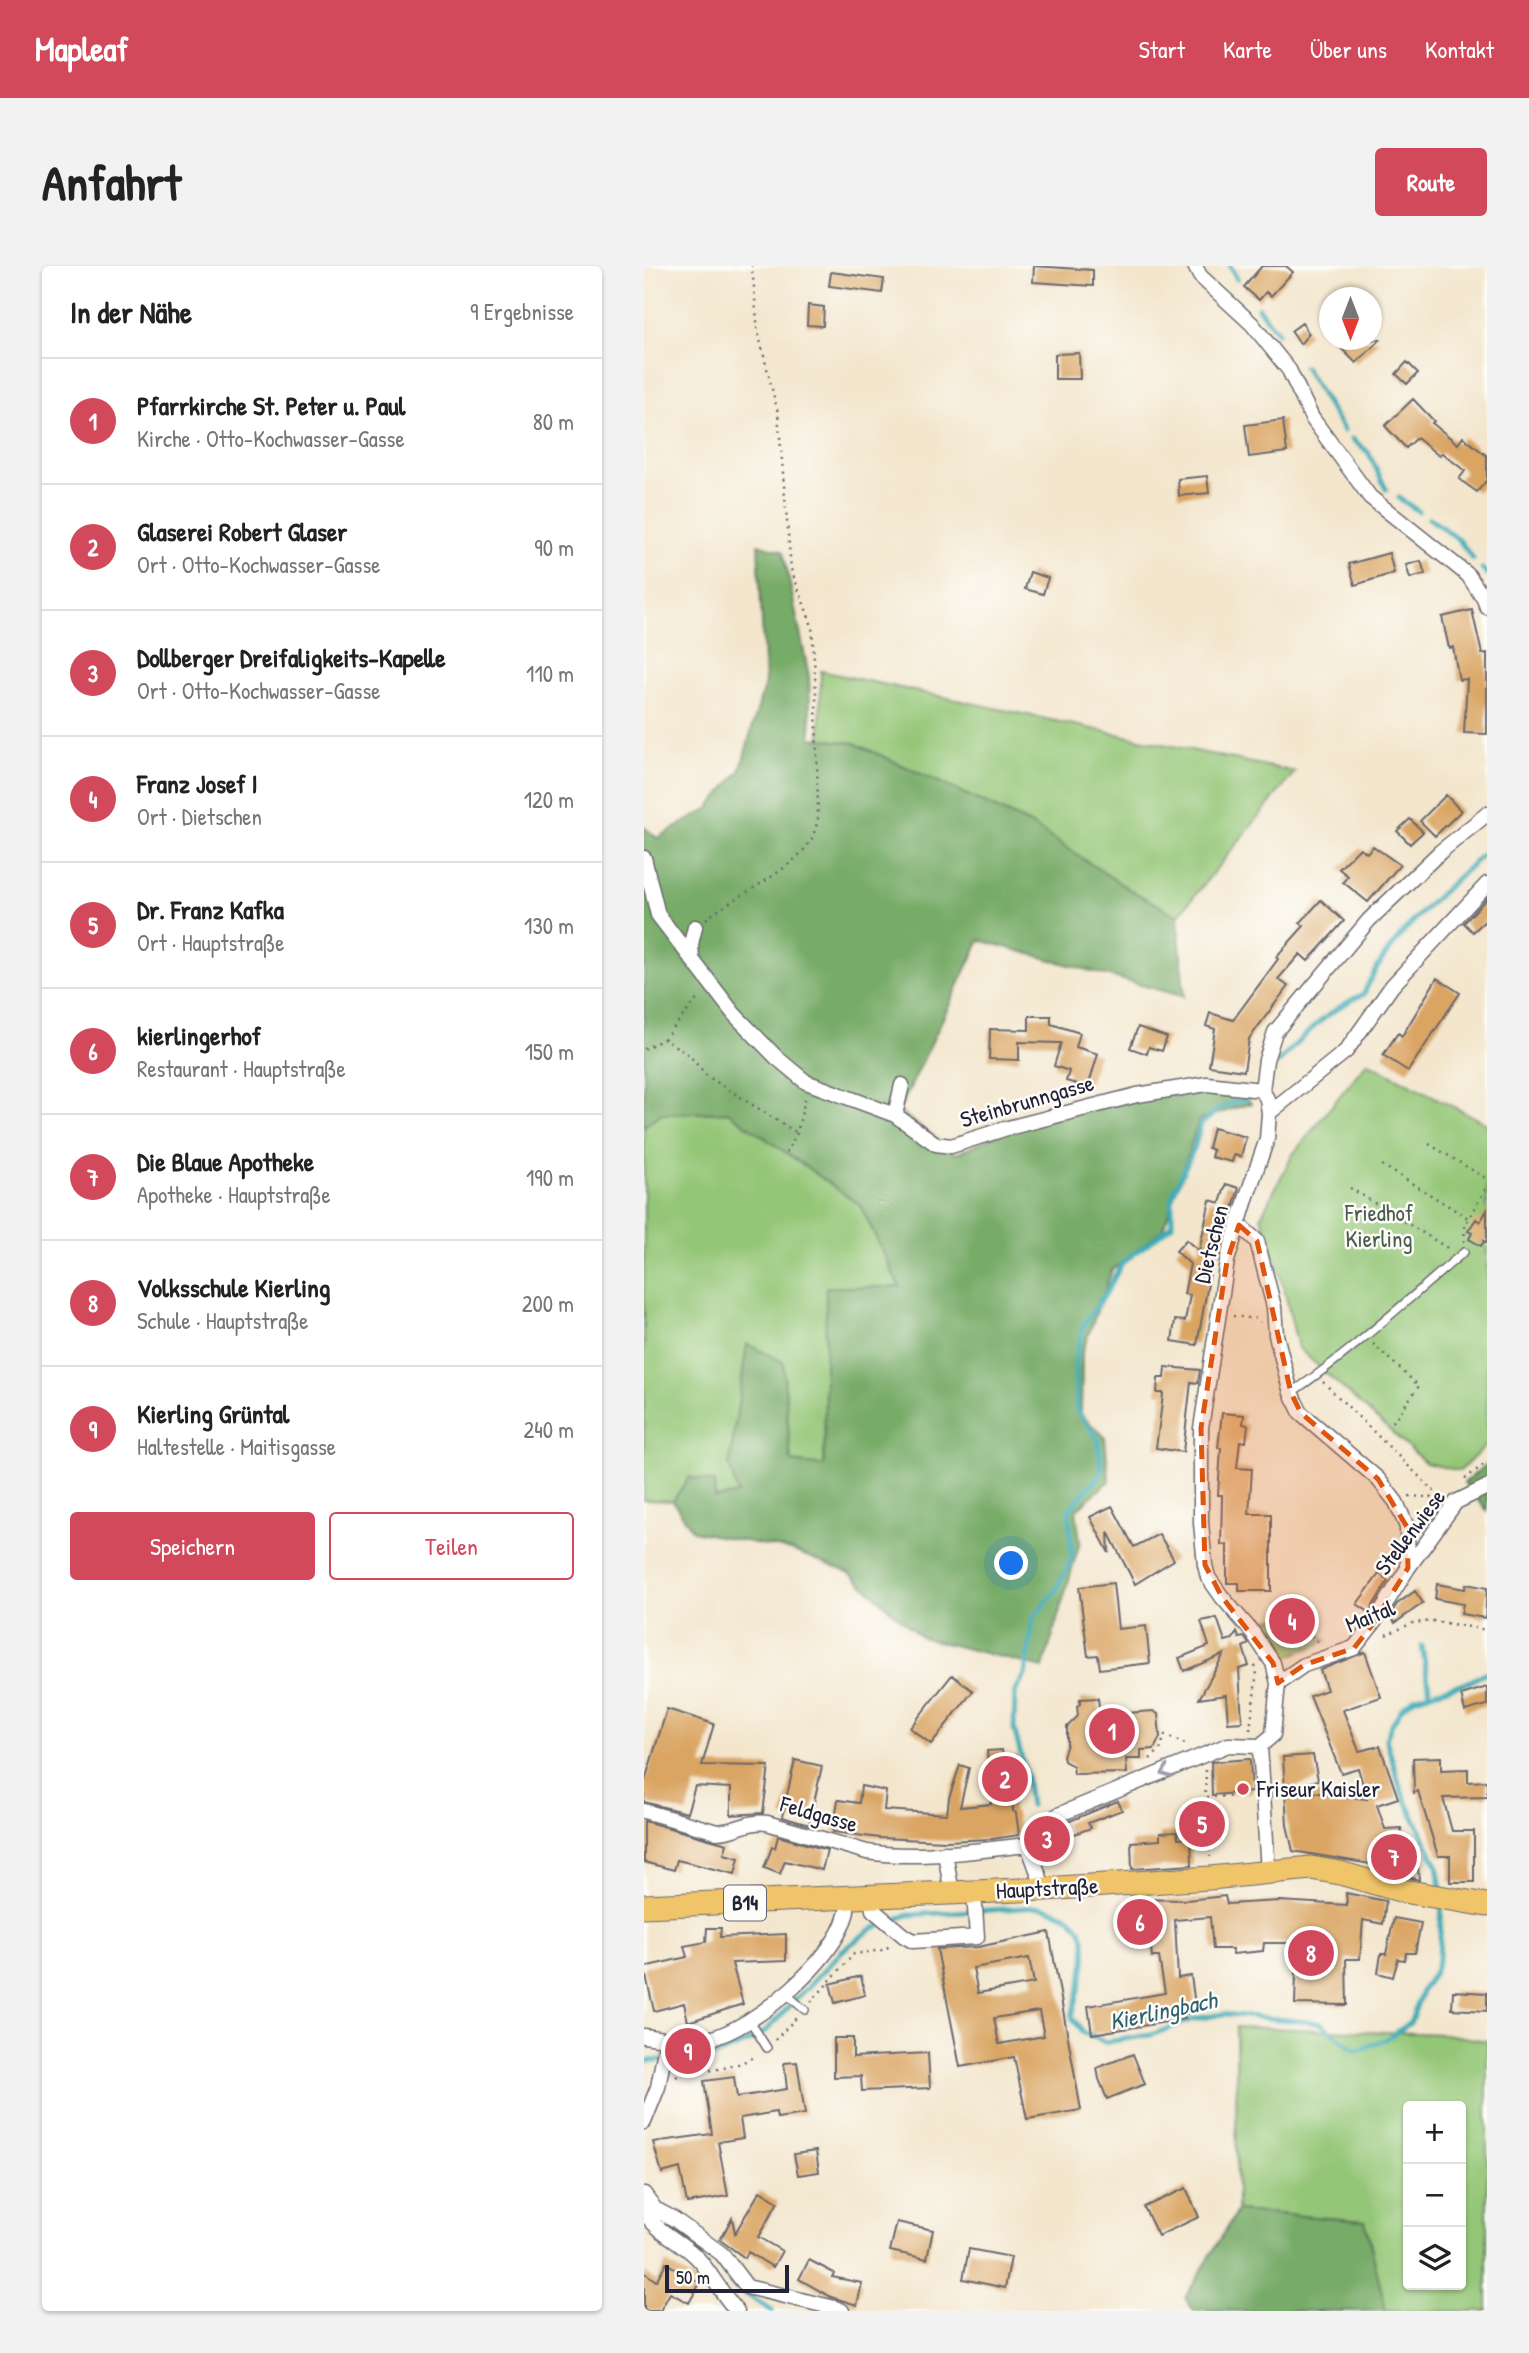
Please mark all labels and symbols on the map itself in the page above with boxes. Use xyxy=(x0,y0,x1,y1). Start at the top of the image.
north arrow xyxy=(1319,287,1382,350)
street label: Steinbrunngasse xyxy=(956,1067,1097,1134)
park label: Friedhof Kierling xyxy=(1344,1197,1414,1254)
street label: Dietschen xyxy=(1186,1201,1235,1287)
street label: Stellenwiese xyxy=(1367,1482,1452,1581)
your location xyxy=(994,1546,1028,1580)
street label: Maital xyxy=(1340,1591,1400,1639)
pin: 4 xyxy=(1269,1595,1315,1647)
pin: 1 xyxy=(1089,1705,1135,1757)
pin: 2 xyxy=(982,1753,1028,1805)
one-way arrow xyxy=(1160,1764,1173,1778)
place label: Friseur Kaisler xyxy=(1256,1773,1380,1804)
marker: Friseur Kaisler xyxy=(1235,1781,1251,1797)
street label: Feldgasse xyxy=(776,1787,861,1839)
pin: 5 xyxy=(1179,1798,1225,1850)
pin: 3 xyxy=(1024,1813,1070,1865)
pin: 7 xyxy=(1371,1831,1417,1883)
street label: Hauptstraße xyxy=(995,1869,1099,1906)
road number: B14 xyxy=(724,1886,766,1920)
pin: 6 xyxy=(1117,1896,1163,1948)
pin: 8 xyxy=(1288,1927,1334,1979)
water label: Kierlingbach xyxy=(1106,1983,1221,2038)
pin: 9 xyxy=(665,2025,711,2077)
scale bar xyxy=(665,2262,789,2294)

